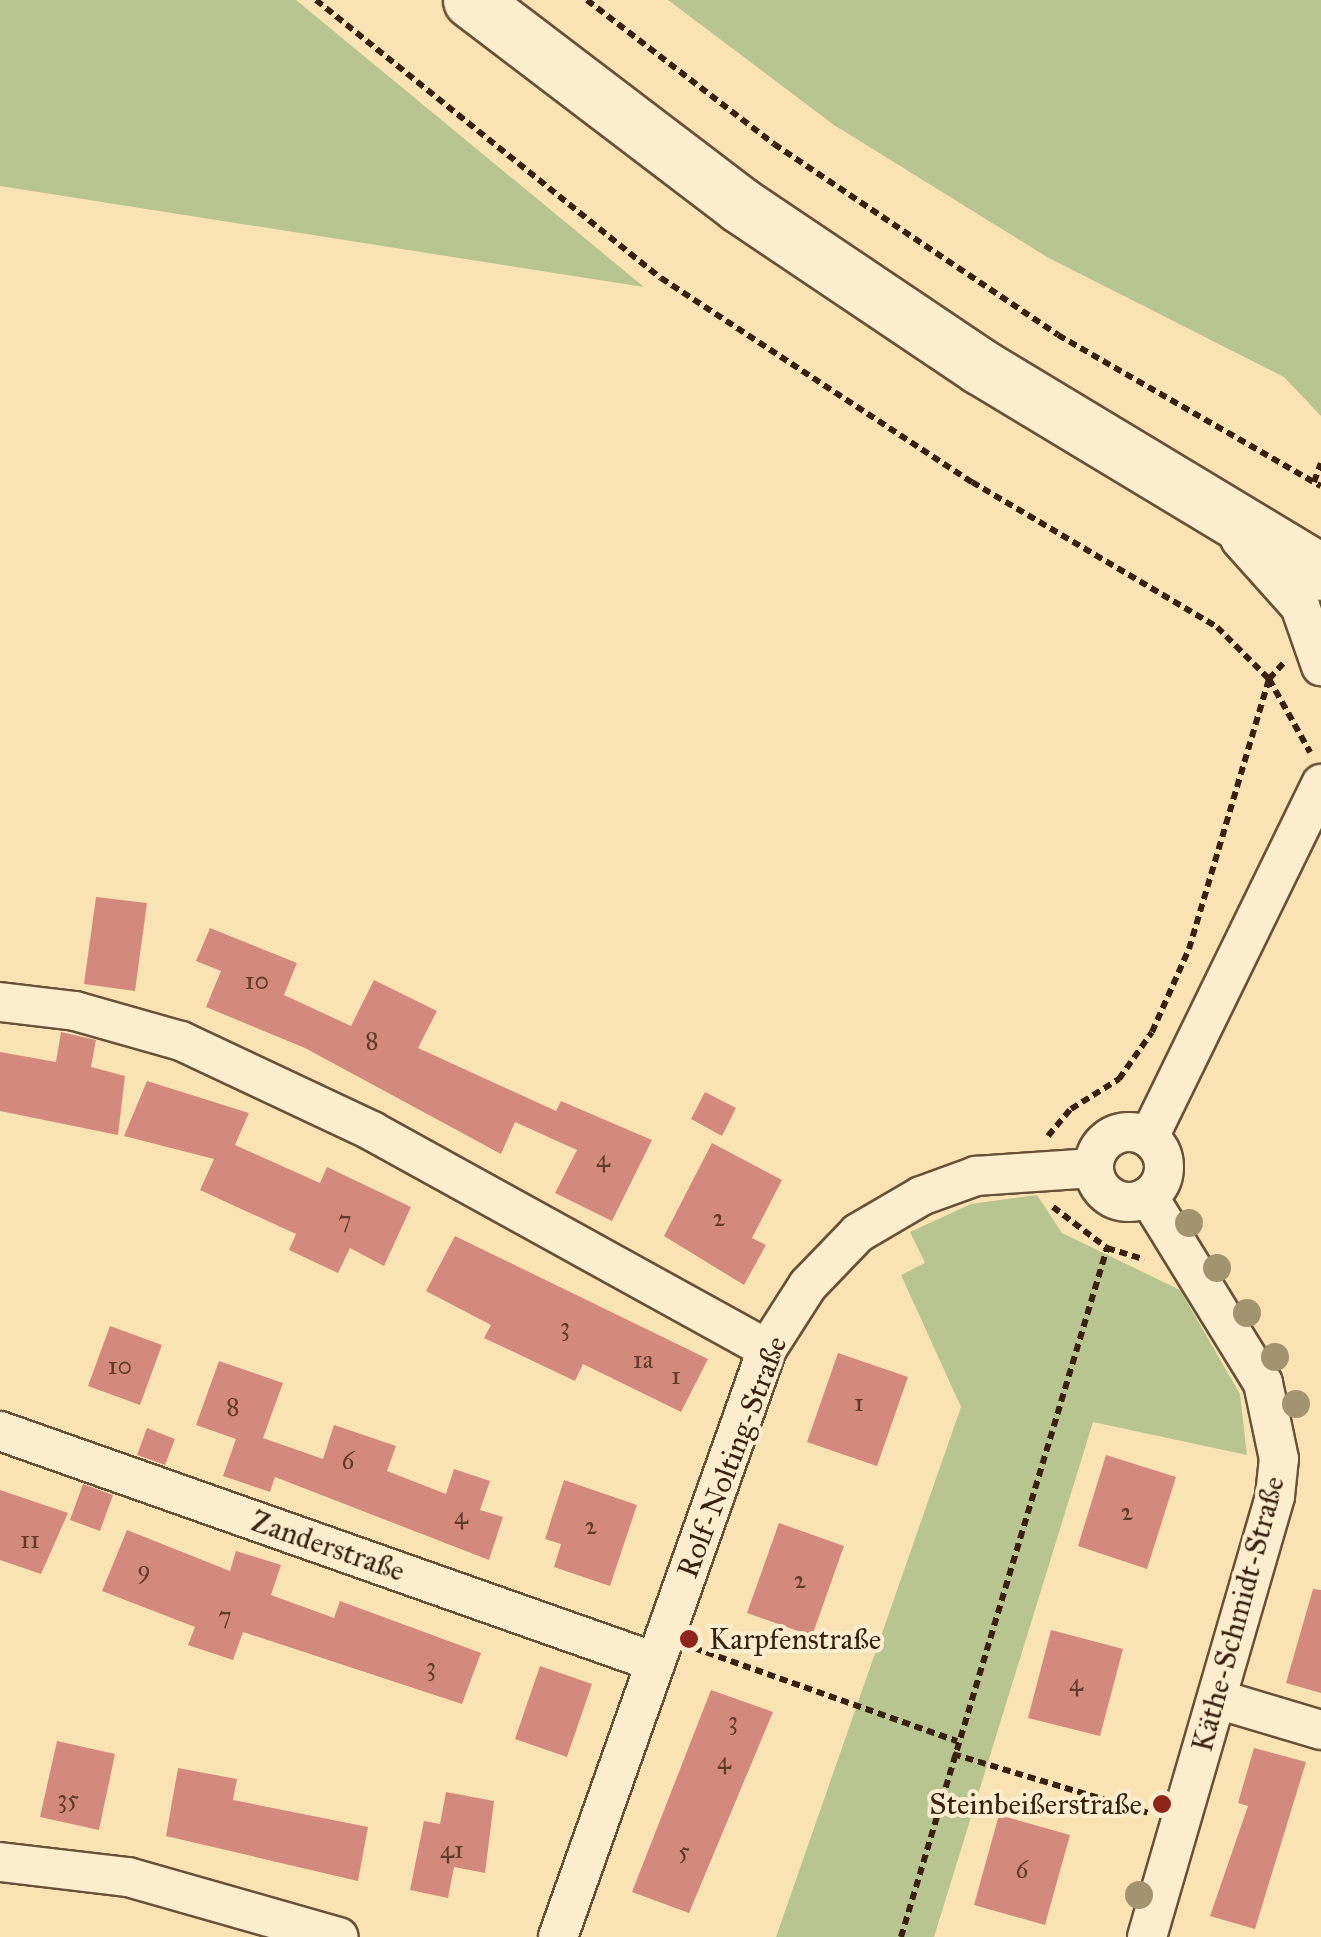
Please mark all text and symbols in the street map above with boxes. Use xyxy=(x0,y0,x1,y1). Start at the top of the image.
house number: 10 xyxy=(245,966,269,996)
house number: 8 xyxy=(365,1026,379,1056)
house number: 4 xyxy=(596,1144,610,1174)
house number: 2 xyxy=(713,1203,725,1233)
house number: 7 xyxy=(338,1205,352,1235)
house number: 3 xyxy=(560,1312,570,1342)
street label: Rolf-Nolting-Straße xyxy=(669,1331,795,1583)
house number: 1a xyxy=(633,1345,653,1375)
house number: 10 xyxy=(108,1351,132,1381)
house number: 1 xyxy=(671,1361,681,1391)
house number: 1 xyxy=(854,1388,864,1418)
house number: 8 xyxy=(226,1392,240,1422)
house number: 6 xyxy=(342,1446,354,1476)
street label: Käthe-Schmidt-Straße xyxy=(1184,1472,1292,1756)
house number: 2 xyxy=(1121,1497,1133,1527)
house number: 4 xyxy=(454,1501,468,1531)
street label: Zanderstraße xyxy=(247,1503,409,1589)
house number: 2 xyxy=(585,1511,597,1541)
house number: 11 xyxy=(20,1525,40,1555)
house number: 9 xyxy=(137,1555,151,1585)
house number: 2 xyxy=(794,1565,806,1595)
house number: 7 xyxy=(218,1601,232,1631)
place label: Karpfenstraße xyxy=(709,1621,881,1657)
marker: Karpfenstraße xyxy=(678,1628,700,1650)
house number: 3 xyxy=(426,1652,436,1682)
house number: 4 xyxy=(1069,1668,1083,1698)
house number: 3 xyxy=(728,1706,738,1736)
house number: 4 xyxy=(717,1746,731,1776)
house number: 35 xyxy=(57,1784,79,1814)
place label: Steinbeißerstraße xyxy=(929,1786,1142,1822)
marker: Steinbeißerstraße xyxy=(1151,1793,1173,1815)
house number: 41 xyxy=(440,1835,464,1865)
house number: 5 xyxy=(678,1836,690,1866)
house number: 6 xyxy=(1016,1855,1028,1885)

